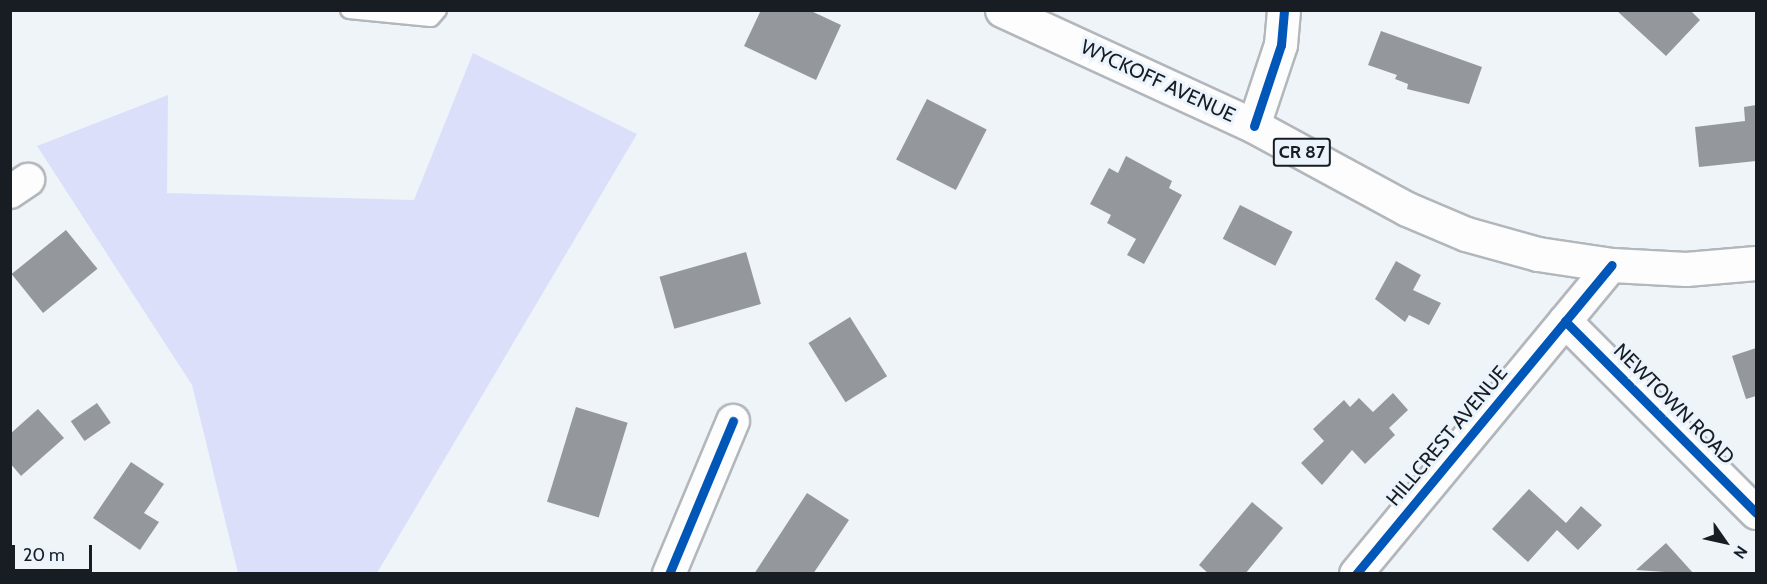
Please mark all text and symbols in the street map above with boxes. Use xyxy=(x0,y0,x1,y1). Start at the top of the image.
street label: WYCKOFF AVENUE xyxy=(1077,35,1239,127)
road number: CR 87 xyxy=(1272,137,1332,167)
street label: NEWTOWN ROAD xyxy=(1609,339,1739,469)
street label: HILLCREST AVENUE xyxy=(1381,361,1513,511)
north arrow xyxy=(1695,512,1755,572)
scale bar xyxy=(15,533,94,571)
text: N xyxy=(1729,542,1751,562)
text: 20 m xyxy=(23,544,65,566)

